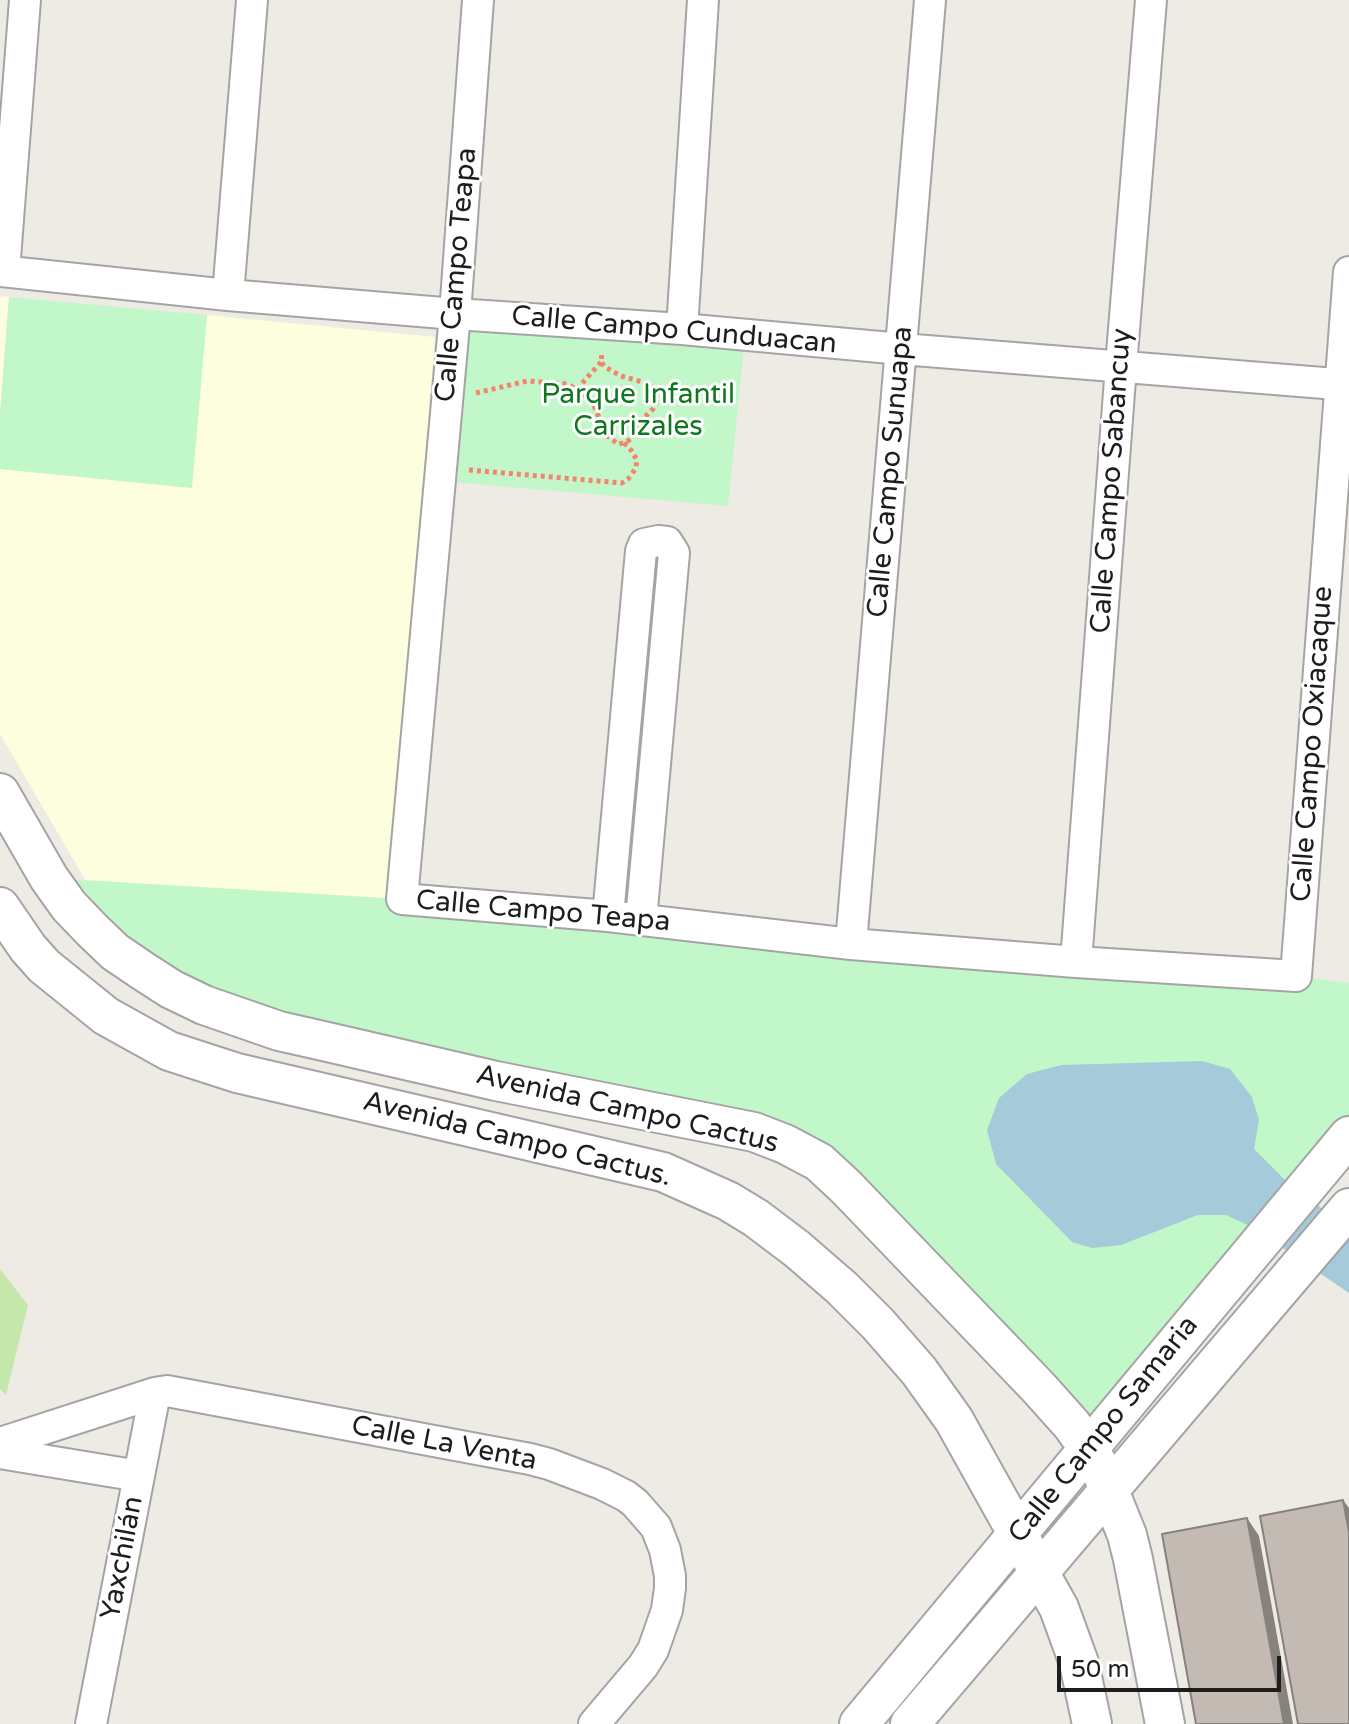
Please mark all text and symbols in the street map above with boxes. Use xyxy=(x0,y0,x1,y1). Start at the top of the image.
street label: Calle Campo Teapa xyxy=(429,146,485,404)
street label: Calle Campo Cunduacan xyxy=(510,300,838,362)
street label: Calle Campo Sunuapa xyxy=(862,325,920,619)
street label: Calle Campo Sabancuy xyxy=(1085,327,1139,635)
park label: Parque Infantil Carrizales xyxy=(541,379,735,445)
street label: Calle Campo Oxiacaque xyxy=(1285,585,1341,903)
street label: Calle Campo Teapa xyxy=(414,884,672,940)
street label: Avenida Campo Cactus xyxy=(473,1059,781,1161)
street label: Avenida Campo Cactus. xyxy=(359,1085,675,1195)
street label: Calle Campo Samaria xyxy=(1002,1309,1206,1551)
street label: Calle La Venta xyxy=(348,1410,540,1478)
street label: Yaxchilán xyxy=(95,1494,151,1622)
scale bar xyxy=(1061,1640,1285,1690)
text: 50 m xyxy=(1071,1655,1129,1684)

